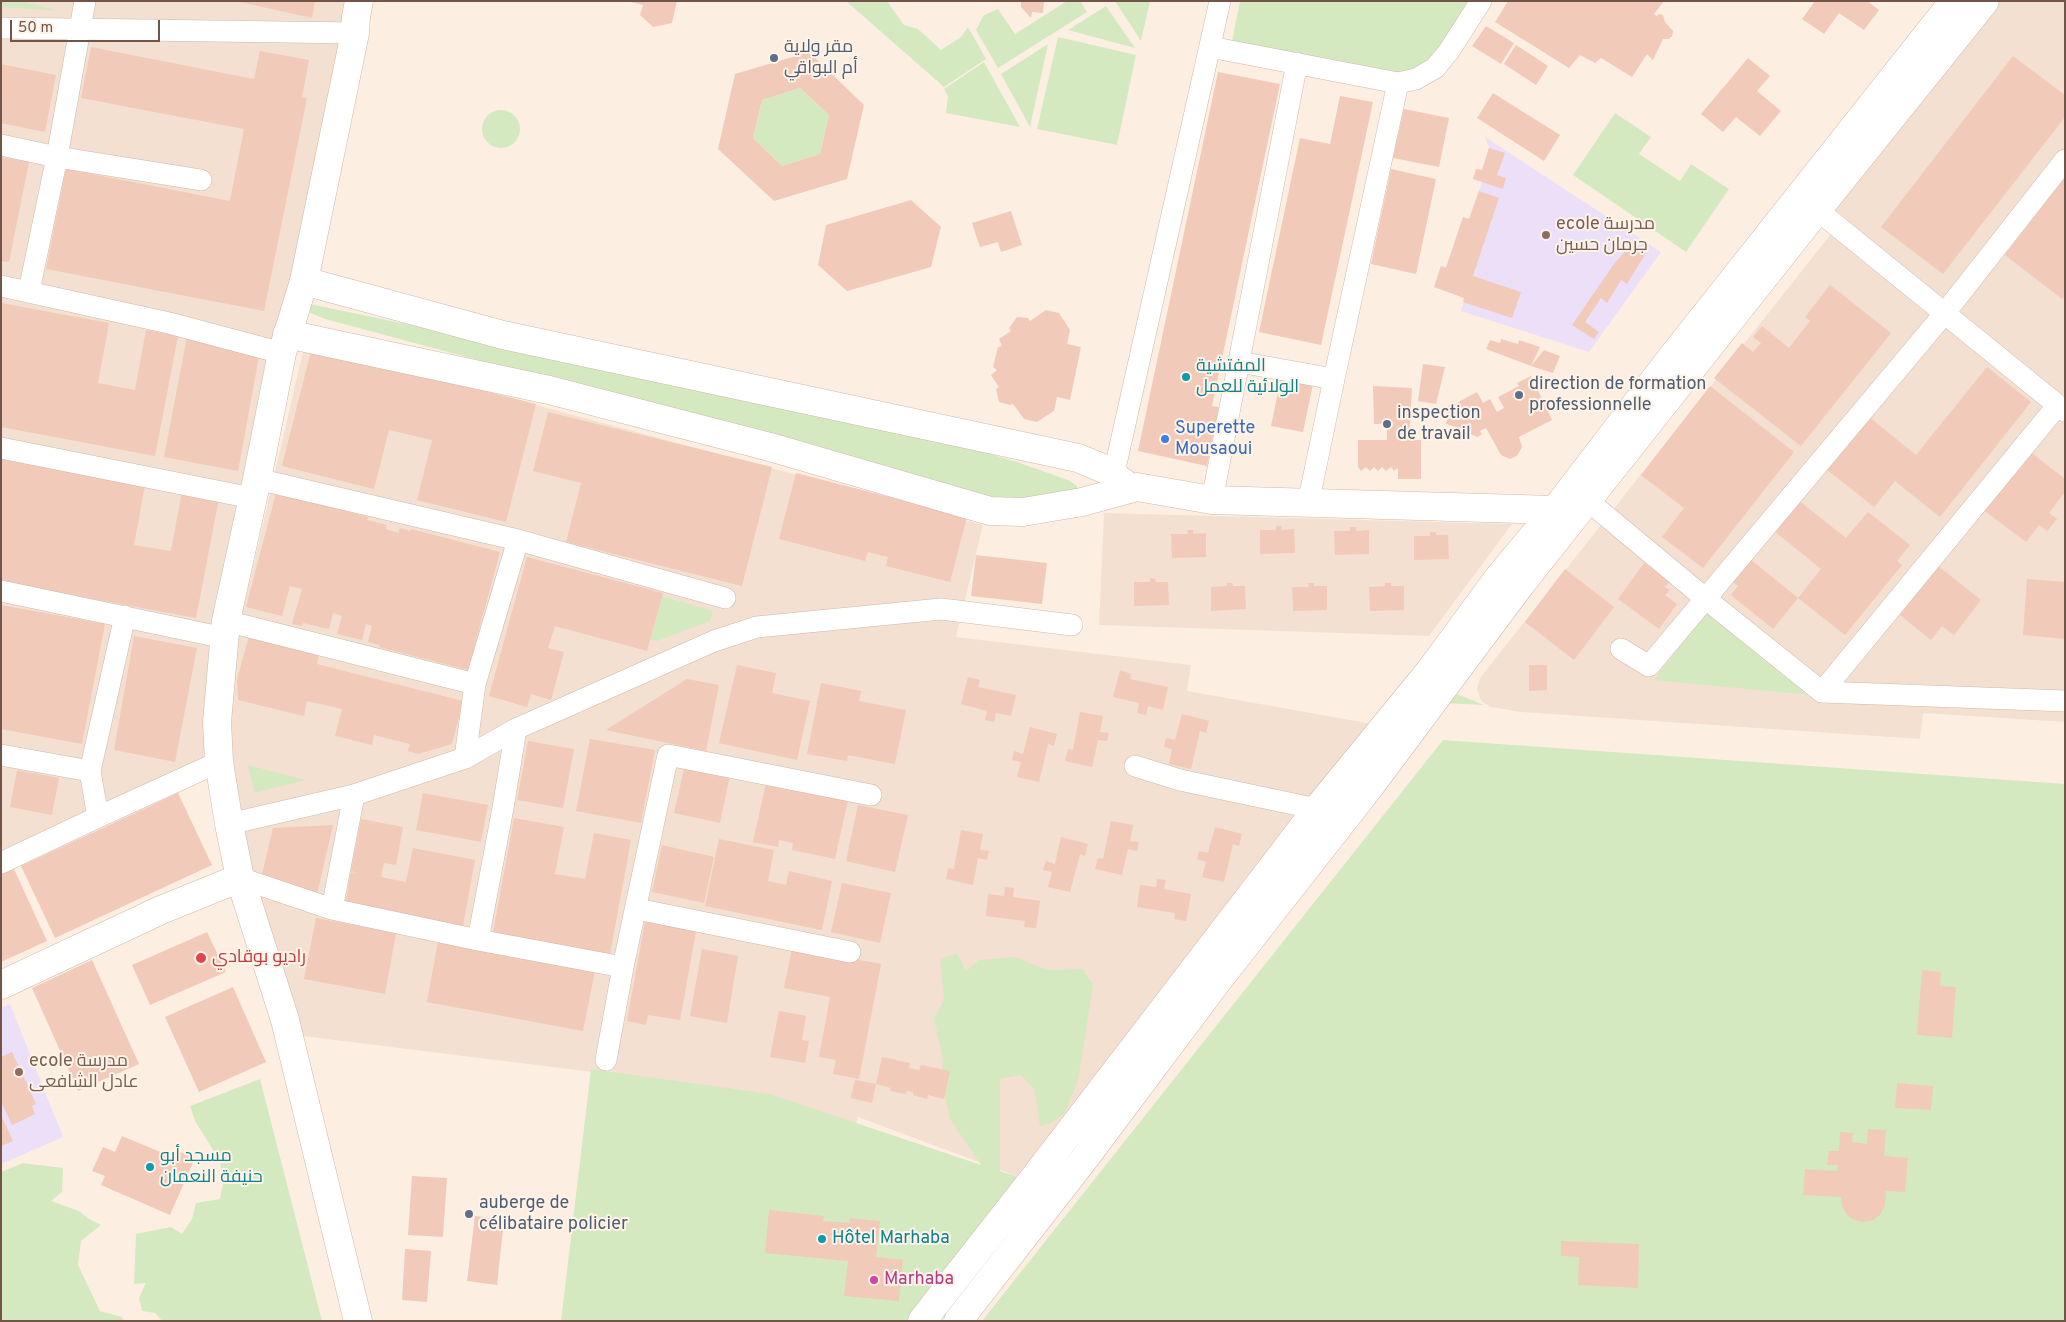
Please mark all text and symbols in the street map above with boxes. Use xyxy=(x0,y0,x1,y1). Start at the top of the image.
scale bar xyxy=(12,10,162,42)
text: 50 m xyxy=(18,19,53,38)
place label: مقر ولاية أم البواقي xyxy=(784,37,858,80)
marker: مقر ولاية أم البواقي xyxy=(768,52,780,64)
place label: ecole مدرسة جرمان حسين xyxy=(1556,214,1655,256)
marker: ecole مدرسة جرمان حسين xyxy=(1540,229,1552,241)
place label: المفتشية الولائية للعمل xyxy=(1196,356,1299,398)
marker: المفتشية الولائية للعمل xyxy=(1180,371,1192,383)
place label: direction de formation professionnelle xyxy=(1529,374,1706,416)
marker: direction de formation professionnelle xyxy=(1513,389,1525,401)
place label: inspection de travail xyxy=(1397,403,1481,446)
place label: Superette Mousaoui xyxy=(1175,418,1255,460)
marker: inspection de travail xyxy=(1381,418,1393,430)
marker: Superette Mousaoui xyxy=(1159,433,1171,445)
place label: راديو بوقادي xyxy=(212,947,306,969)
marker: راديو بوقادي xyxy=(194,951,208,965)
place label: ecole مدرسة عادل الشافعى xyxy=(29,1051,139,1094)
marker: ecole مدرسة عادل الشافعى xyxy=(13,1066,25,1078)
place label: مسجد أبو حنيفة النعمان xyxy=(160,1146,263,1188)
marker: مسجد أبو حنيفة النعمان xyxy=(144,1161,156,1173)
place label: auberge de célibataire policier xyxy=(479,1193,628,1236)
marker: auberge de célibataire policier xyxy=(463,1208,475,1220)
place label: Hôtel Marhaba xyxy=(832,1228,950,1250)
marker: Hôtel Marhaba xyxy=(816,1233,828,1245)
place label: Marhaba xyxy=(884,1269,954,1291)
marker: Marhaba xyxy=(868,1274,880,1286)

